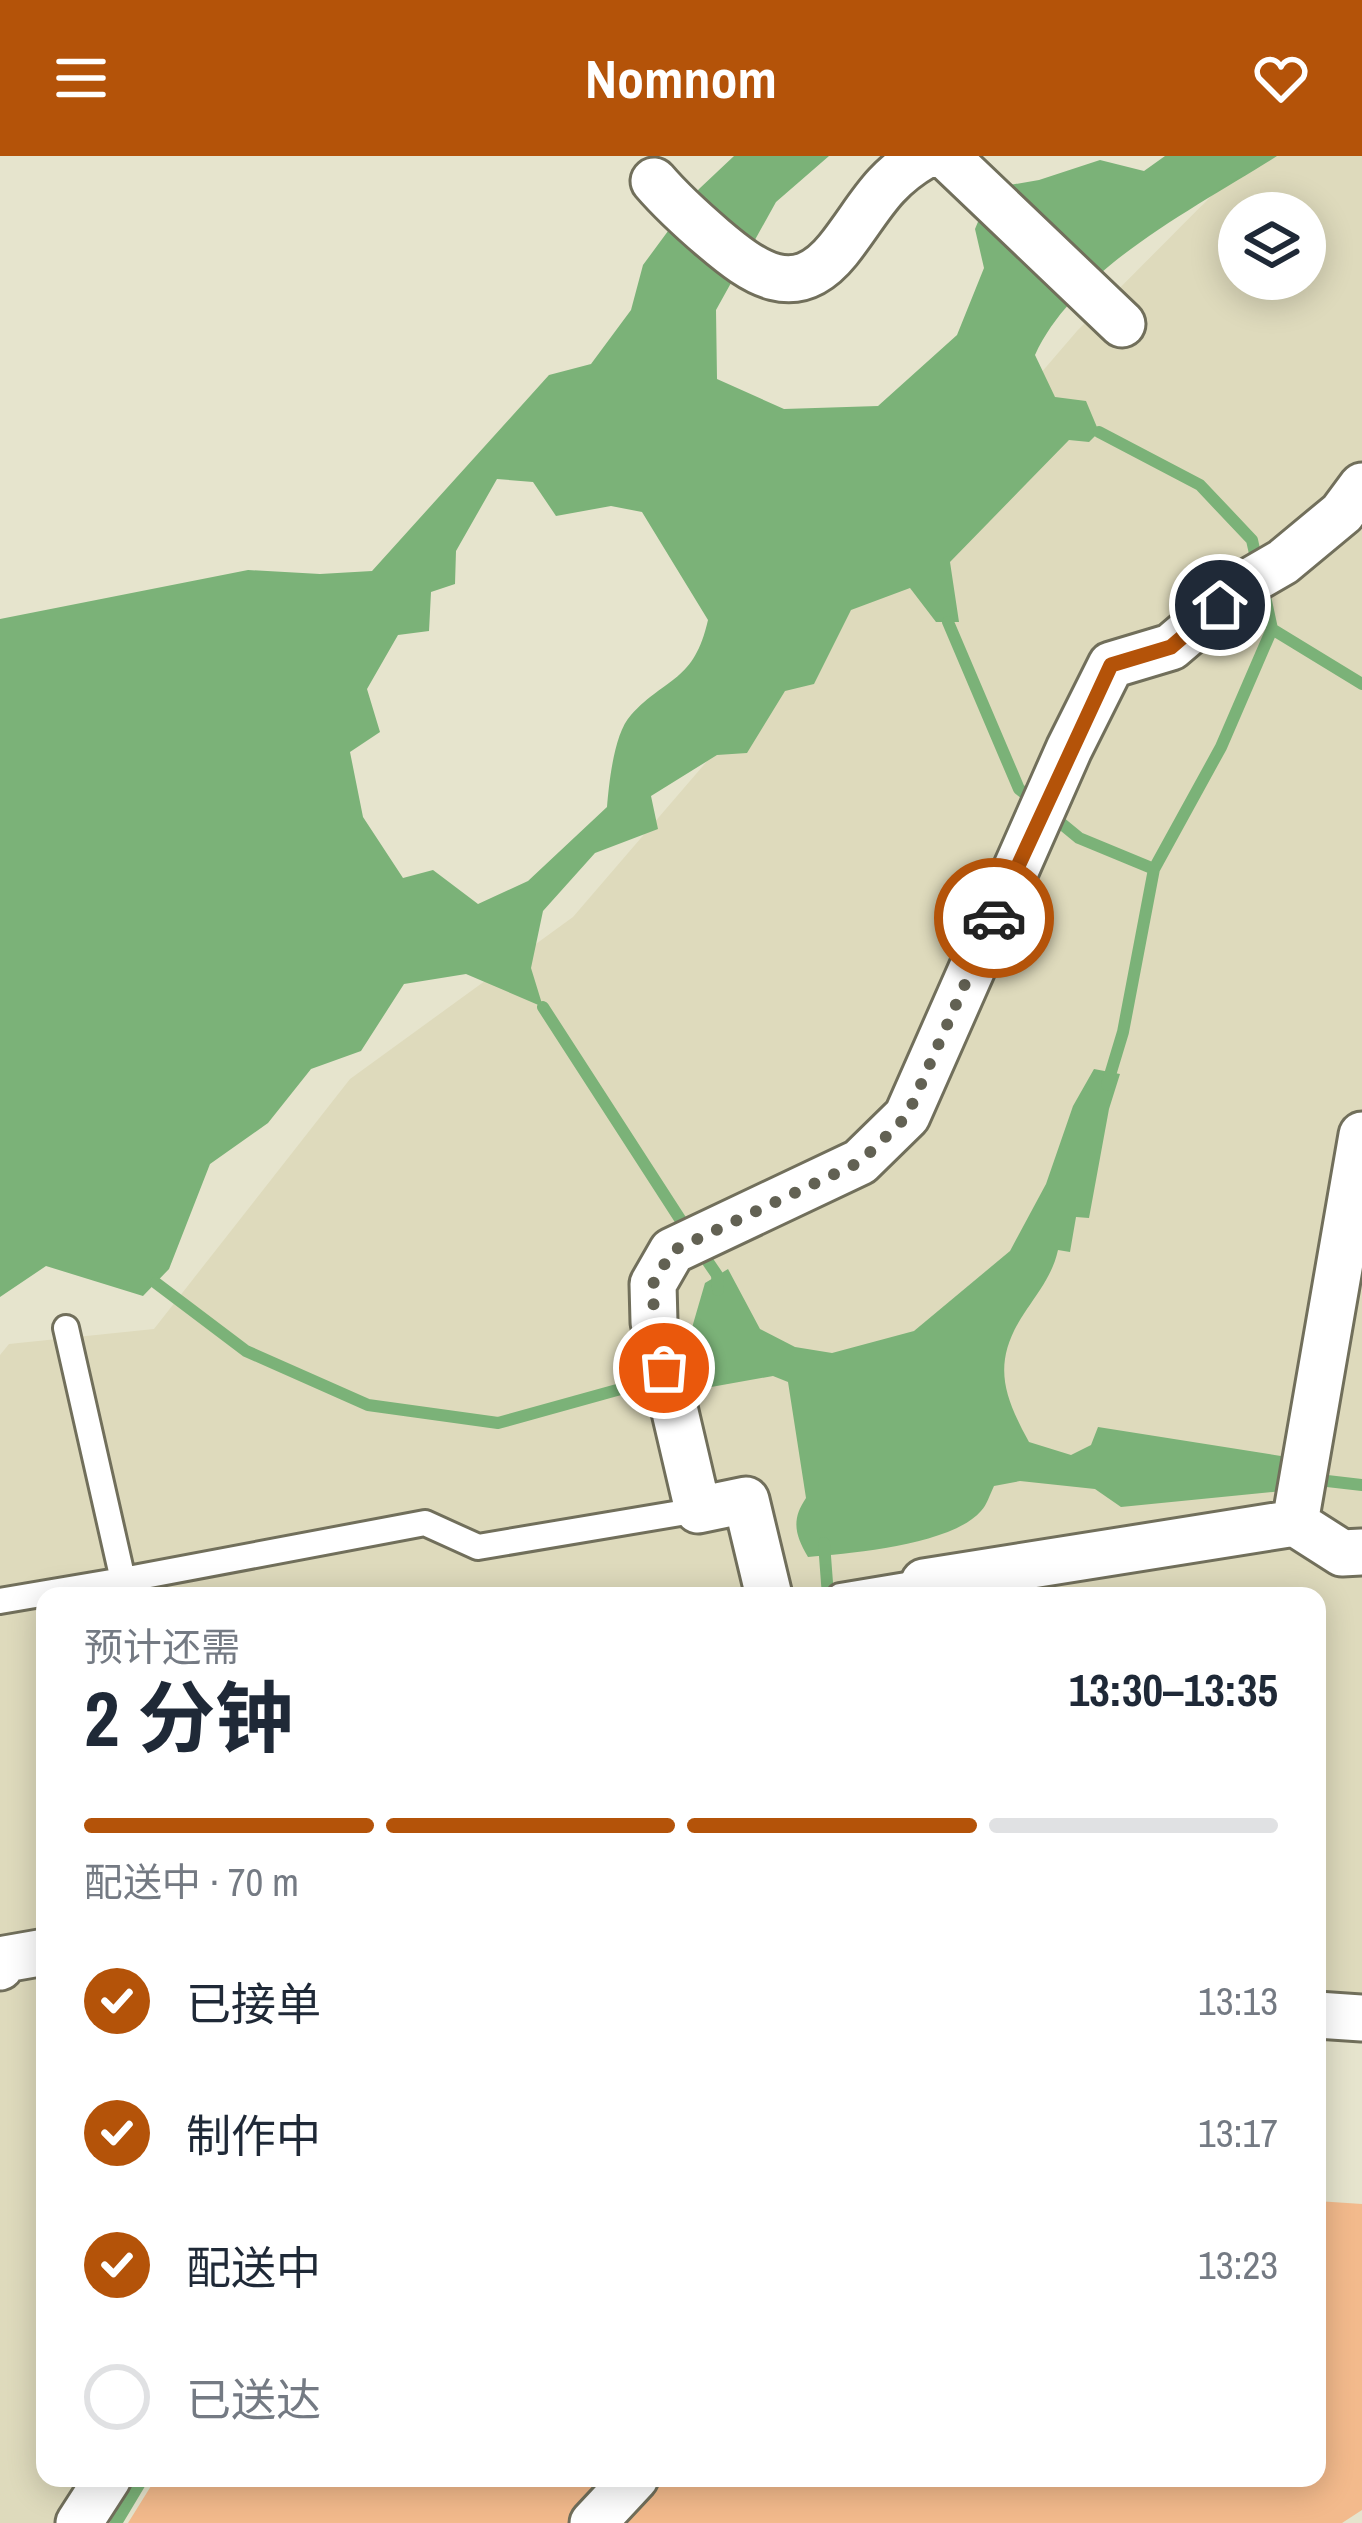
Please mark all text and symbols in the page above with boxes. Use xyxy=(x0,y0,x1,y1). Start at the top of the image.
text: Nomnom xyxy=(585,42,777,115)
icon: menu xyxy=(48,45,114,111)
icon: heart xyxy=(1248,45,1314,111)
map controls xyxy=(1218,192,1326,300)
button: layers xyxy=(1218,192,1326,300)
pin xyxy=(1169,554,1271,656)
icon: home xyxy=(1187,572,1253,638)
courier xyxy=(934,858,1054,978)
icon: car xyxy=(961,885,1027,951)
pin xyxy=(613,1317,715,1419)
icon: bag xyxy=(631,1335,697,1401)
text: 预计还需 xyxy=(84,1621,240,1673)
text: 13:30–13:35 xyxy=(1069,1659,1278,1720)
text: 2 分钟 xyxy=(84,1665,293,1770)
text: 配送中 · 70 m xyxy=(84,1856,299,1908)
icon: check xyxy=(84,1968,150,2034)
text: 已接单 xyxy=(186,1973,321,2034)
text: 13:13 xyxy=(1198,1975,1278,2027)
icon: check xyxy=(84,2100,150,2166)
text: 制作中 xyxy=(186,2105,321,2166)
text: 13:17 xyxy=(1198,2107,1278,2159)
icon: check xyxy=(84,2232,150,2298)
text: 配送中 xyxy=(186,2237,321,2298)
text: 13:23 xyxy=(1198,2239,1278,2291)
text: 已送达 xyxy=(186,2369,321,2430)

